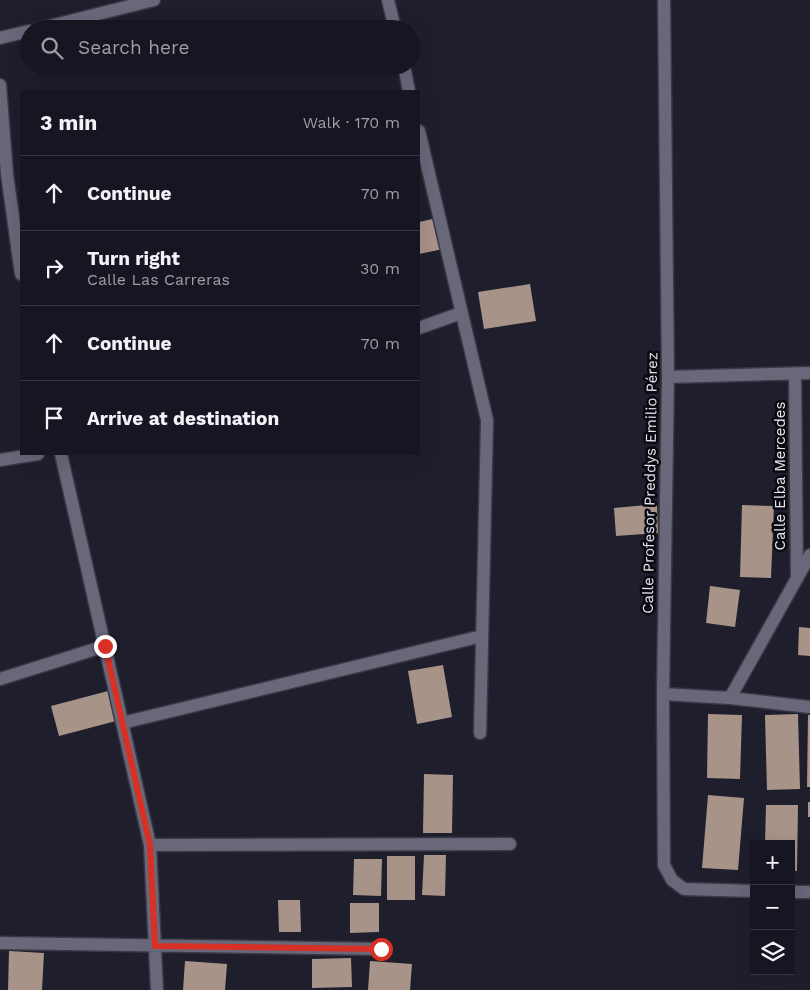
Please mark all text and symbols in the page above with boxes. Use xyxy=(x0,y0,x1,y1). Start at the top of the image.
search box xyxy=(20,20,420,75)
icon: search xyxy=(38,34,66,62)
text: Search here xyxy=(78,36,189,59)
text: 3 min xyxy=(40,110,97,135)
text: Walk · 170 m xyxy=(303,113,400,132)
icon: ahead xyxy=(40,179,68,207)
text: Continue xyxy=(87,182,171,205)
text: 70 m xyxy=(361,184,400,203)
text: Turn right xyxy=(87,247,180,270)
icon: right xyxy=(40,254,68,282)
text: 30 m xyxy=(360,259,400,278)
text: Calle Las Carreras xyxy=(87,270,230,289)
icon: ahead xyxy=(40,329,68,357)
text: Continue xyxy=(87,332,171,355)
text: 70 m xyxy=(361,334,400,353)
street label: Calle Profesor Preddys Emilio Pérez xyxy=(639,352,661,614)
street label: Calle Elba Mercedes xyxy=(771,402,789,550)
icon: arrive xyxy=(40,404,68,432)
text: Arrive at destination xyxy=(87,407,279,430)
route end xyxy=(94,635,117,658)
map controls xyxy=(750,840,795,975)
button: + xyxy=(750,840,795,885)
button: − xyxy=(750,885,795,930)
button: layers xyxy=(750,930,795,975)
route start xyxy=(370,938,393,961)

